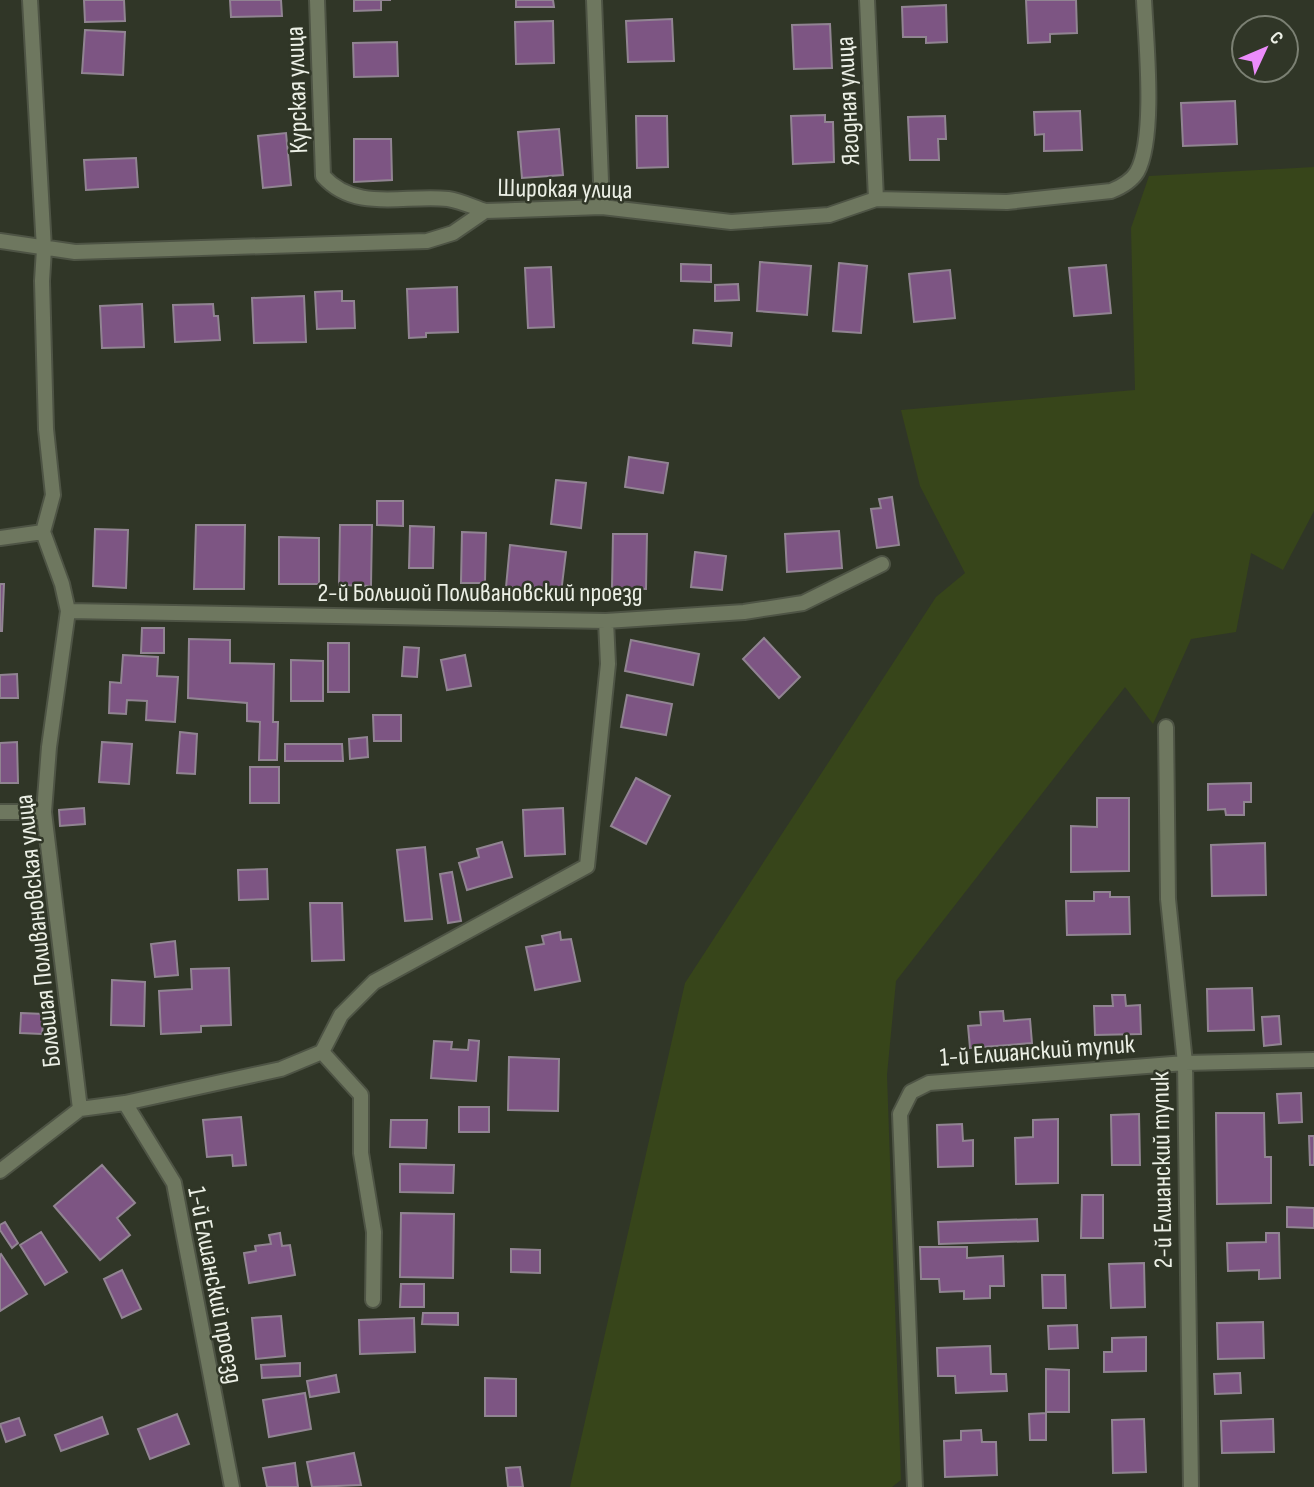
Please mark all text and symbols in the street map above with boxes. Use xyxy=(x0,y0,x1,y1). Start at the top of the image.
north arrow xyxy=(1230,14,1300,84)
street label: Курская улица xyxy=(280,26,315,154)
text: С xyxy=(1264,27,1288,50)
street label: Ягодная улица xyxy=(830,36,867,166)
street label: Широкая улица xyxy=(497,173,633,206)
street label: 2-й Большой Поливановский проезд xyxy=(317,578,643,609)
street label: Большая Поливановская улица xyxy=(9,793,68,1069)
street label: 1-й Елшанский тупик xyxy=(939,1029,1136,1074)
street label: 2-й Елшанский тупик xyxy=(1145,1071,1180,1269)
street label: 1-й Елшанский проезд xyxy=(180,1184,249,1386)

